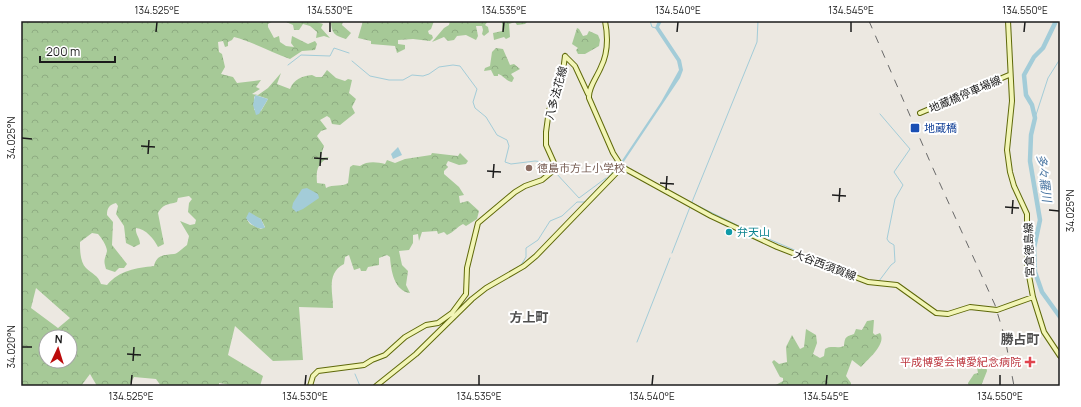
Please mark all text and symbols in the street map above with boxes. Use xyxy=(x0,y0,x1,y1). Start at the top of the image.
text: 134.525°E xyxy=(135,3,180,17)
text: 134.530°E xyxy=(307,3,353,17)
text: 134.535°E xyxy=(482,3,527,17)
text: 134.540°E xyxy=(655,3,701,17)
text: 134.545°E xyxy=(828,3,874,17)
text: 134.550°E xyxy=(1002,3,1048,17)
scale bar xyxy=(40,38,115,64)
text: 200 m xyxy=(46,43,80,60)
street label: 八多法花線 xyxy=(541,64,570,121)
street label: 地蔵橋停車場線 xyxy=(926,72,1003,115)
text: 34.025°N xyxy=(4,117,18,159)
place label: 地蔵橋 xyxy=(924,120,957,135)
marker: 地蔵橋 xyxy=(909,122,921,134)
water label: 多々羅川 xyxy=(1033,153,1056,205)
place label: 徳島市方上小学校 xyxy=(537,160,625,175)
marker: 徳島市方上小学校 xyxy=(524,163,534,173)
text: 34.025°N xyxy=(1063,190,1077,232)
street label: 宮倉徳島線 xyxy=(1020,222,1037,278)
place label: 弁天山 xyxy=(737,224,770,239)
marker: 弁天山 xyxy=(724,227,734,237)
street label: 大谷西須賀線 xyxy=(792,246,859,283)
district label: 方上町 xyxy=(509,308,549,326)
text: 34.020°N xyxy=(4,325,18,369)
north arrow xyxy=(38,329,78,369)
district label: 勝占町 xyxy=(1000,330,1040,348)
text: N xyxy=(54,331,63,346)
place label: 平成博愛会博愛紀念病院 xyxy=(900,354,1021,369)
marker: 平成博愛会博愛紀念病院 xyxy=(1024,356,1036,368)
text: 134.525°E xyxy=(109,389,154,403)
text: 134.530°E xyxy=(282,389,328,403)
text: 134.535°E xyxy=(457,389,502,403)
text: 134.540°E xyxy=(629,389,675,403)
text: 134.545°E xyxy=(803,389,849,403)
text: 134.550°E xyxy=(977,389,1023,403)

